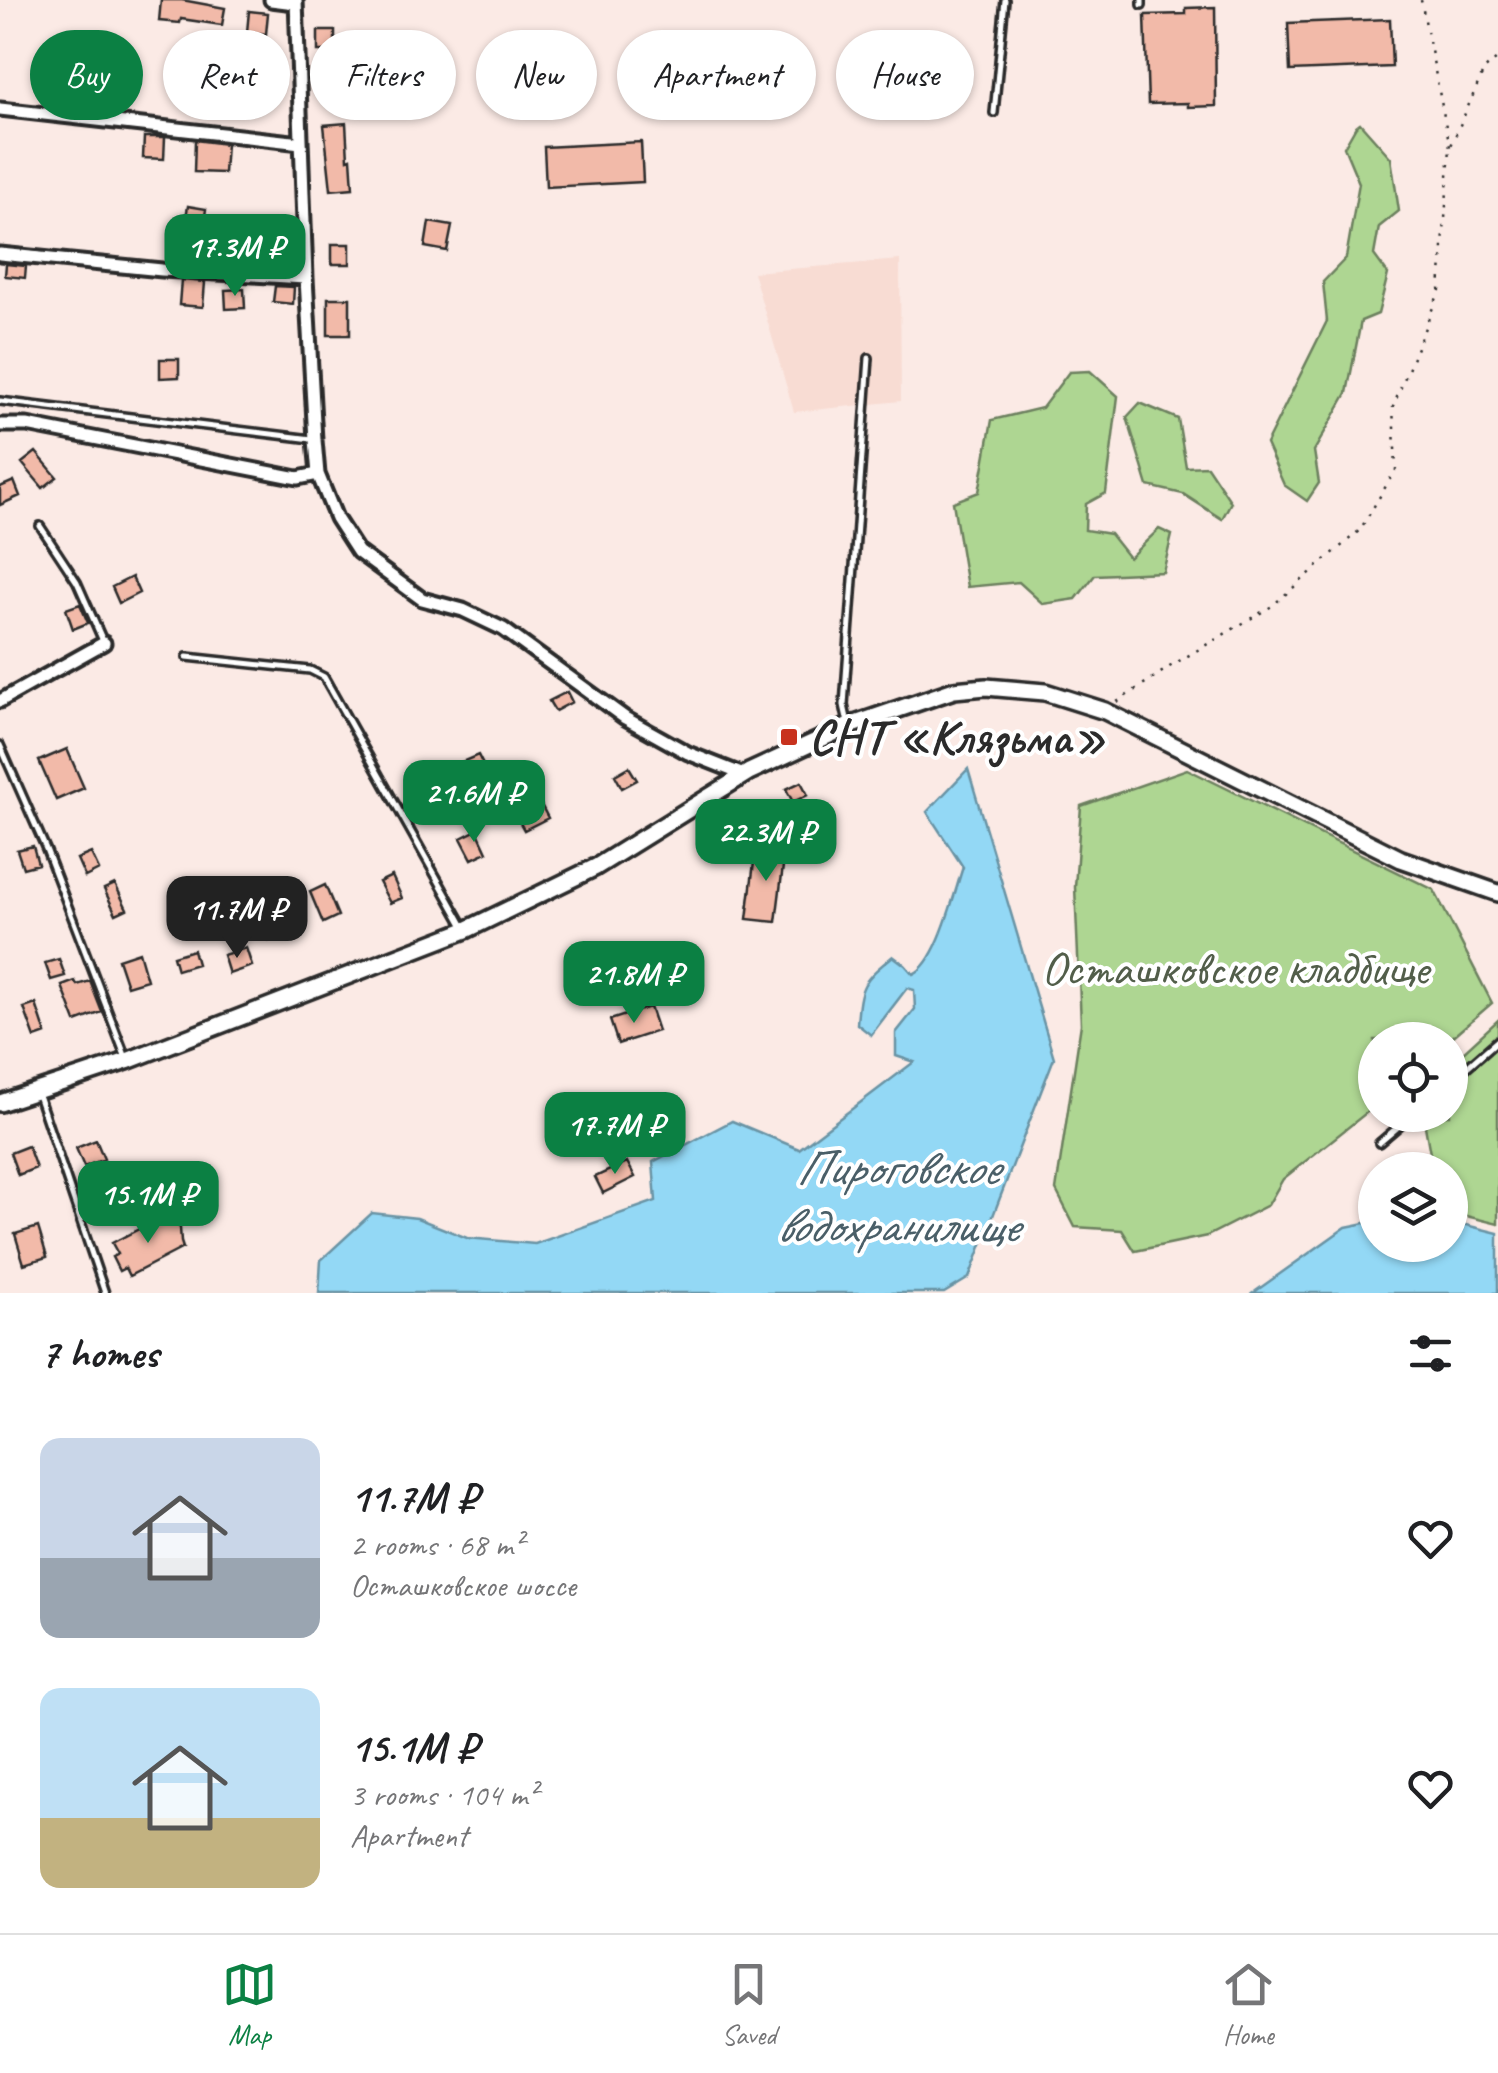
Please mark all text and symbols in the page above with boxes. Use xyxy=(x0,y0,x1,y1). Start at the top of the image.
chip: Buy xyxy=(30,30,143,120)
chip: Rent xyxy=(163,30,290,120)
chip: Filters xyxy=(310,30,456,120)
chip: New xyxy=(476,30,597,120)
chip: Apartment xyxy=(617,30,816,120)
chip: House xyxy=(836,30,974,120)
pin: 17.3M ₽ xyxy=(143,214,327,299)
text: 17.3M ₽ xyxy=(186,226,284,267)
place label: СНТ «Клязьма» xyxy=(809,707,1105,768)
marker: СНТ «Клязьма» xyxy=(778,726,800,748)
pin: 21.6M ₽ xyxy=(382,760,566,845)
text: 21.6M ₽ xyxy=(425,772,523,813)
pin: 22.3M ₽ xyxy=(674,799,858,884)
text: 22.3M ₽ xyxy=(717,811,815,852)
pin: 11.7M ₽ xyxy=(145,876,329,961)
text: 11.7M ₽ xyxy=(188,888,286,929)
park label: Осташковское кладбище xyxy=(1041,938,1432,998)
pin: 21.8M ₽ xyxy=(542,941,726,1026)
text: 21.8M ₽ xyxy=(585,953,683,994)
map controls xyxy=(1358,1022,1468,1262)
button: locate xyxy=(1358,1022,1468,1132)
pin: 17.7M ₽ xyxy=(523,1092,707,1177)
text: 17.7M ₽ xyxy=(567,1104,663,1145)
water label: Пироговское водохранилище xyxy=(776,1136,1024,1257)
button: layers xyxy=(1358,1152,1468,1262)
pin: 15.1M ₽ xyxy=(56,1161,240,1246)
text: 15.1M ₽ xyxy=(100,1173,196,1214)
icon: filters xyxy=(1403,1326,1458,1381)
text: 7 homes xyxy=(40,1327,158,1380)
text: 11.7M ₽ xyxy=(350,1471,477,1524)
icon: home xyxy=(120,1478,240,1598)
icon: heart xyxy=(1403,1511,1458,1566)
text: 2 rooms · 68 m² xyxy=(350,1524,523,1565)
text: Осташковское шоссе xyxy=(350,1565,576,1606)
text: 15.1M ₽ xyxy=(350,1721,477,1774)
icon: home xyxy=(120,1728,240,1848)
icon: heart xyxy=(1403,1761,1458,1816)
text: 3 rooms · 104 m² xyxy=(350,1774,537,1815)
text: Apartment xyxy=(350,1815,468,1856)
tab: Map xyxy=(222,1957,277,2052)
tab: Saved xyxy=(721,1957,776,2052)
tab: Home xyxy=(1221,1957,1276,2052)

